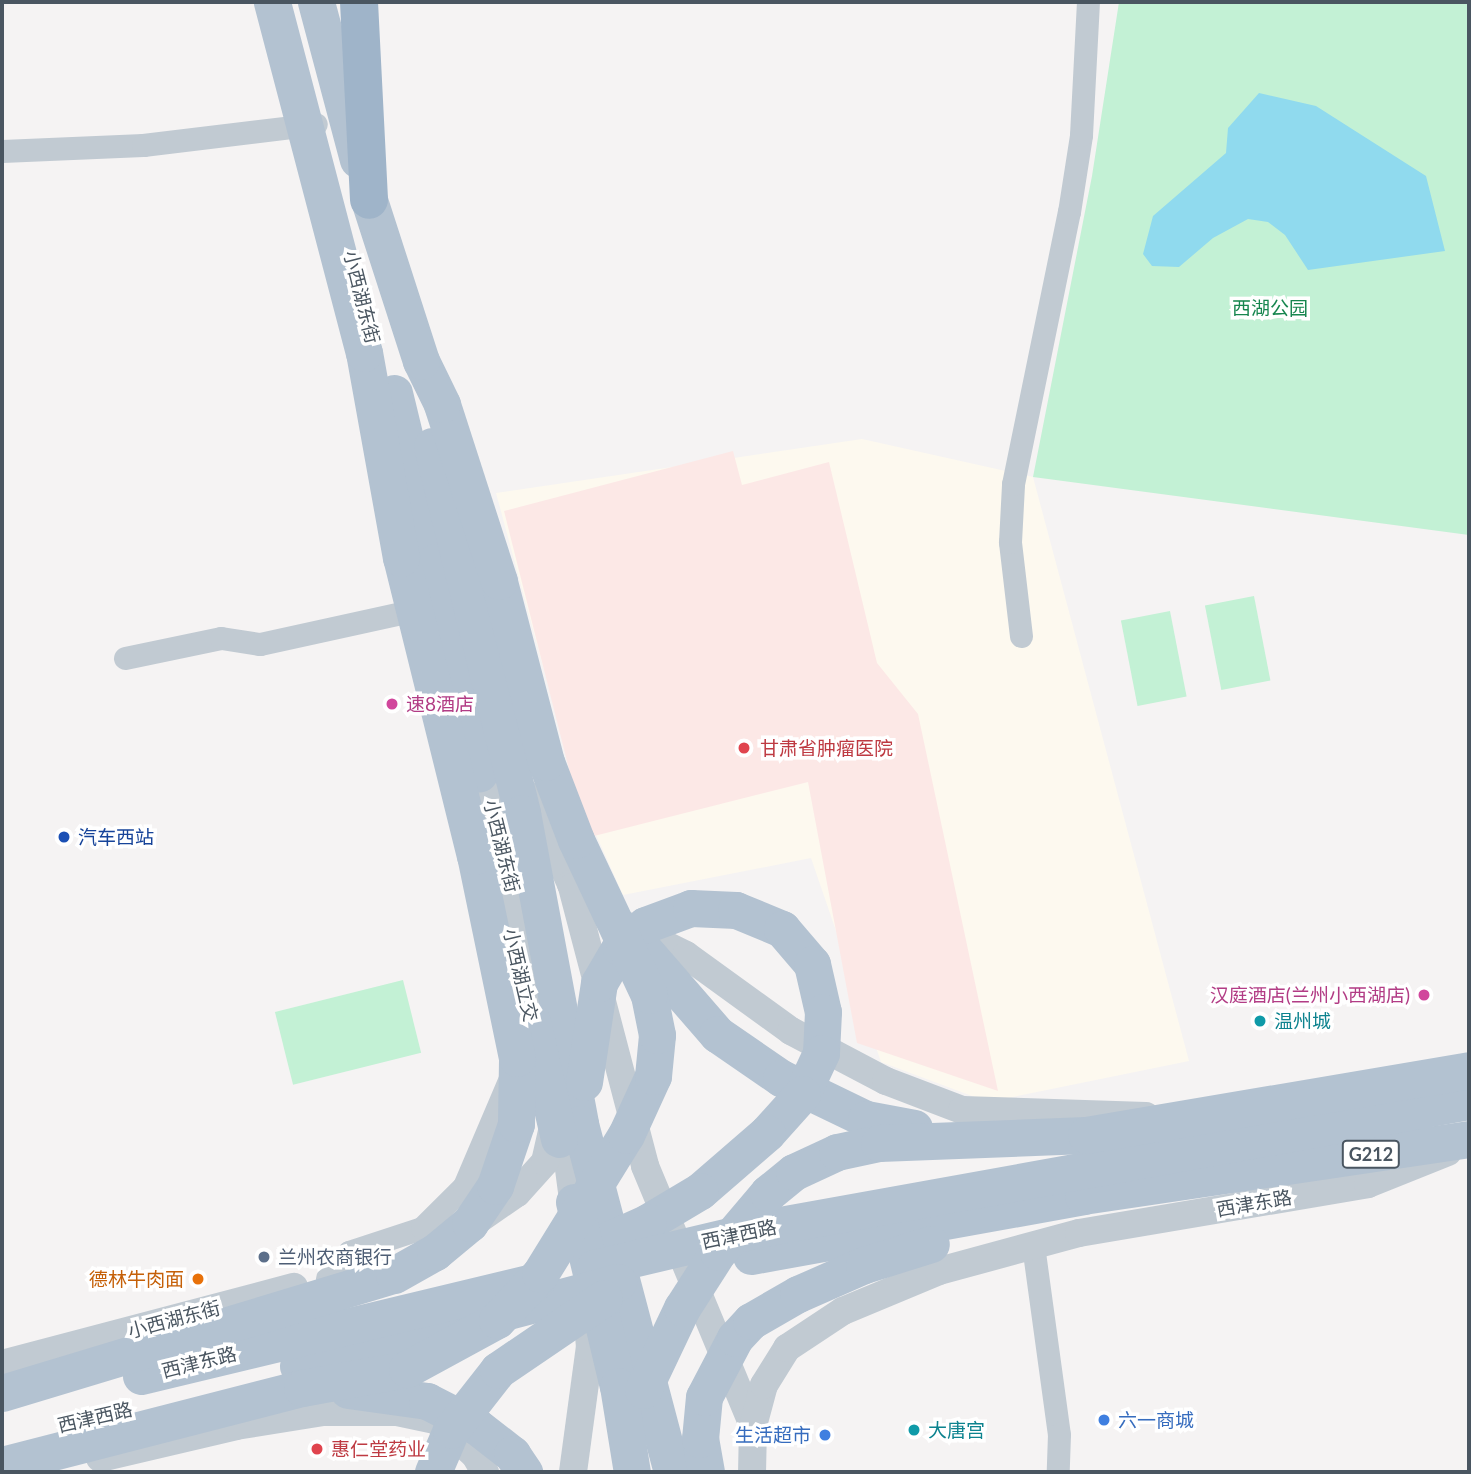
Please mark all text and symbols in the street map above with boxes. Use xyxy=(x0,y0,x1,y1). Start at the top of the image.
street label: 小西湖东街 xyxy=(339,248,385,346)
park label: 西湖公园 xyxy=(1232,297,1308,319)
place label: 速8酒店 xyxy=(406,693,474,715)
marker: 速8酒店 xyxy=(384,696,400,712)
place label: 甘肃省肿瘤医院 xyxy=(760,737,893,759)
marker: 甘肃省肿瘤医院 xyxy=(734,738,754,758)
street label: 小西湖东街 xyxy=(479,797,525,895)
place label: 汽车西站 xyxy=(78,826,154,848)
marker: 汽车西站 xyxy=(56,829,72,845)
street label: 小西湖立交 xyxy=(499,926,543,1024)
place label: 汉庭酒店(兰州小西湖店) xyxy=(1210,984,1410,1006)
marker: 汉庭酒店(兰州小西湖店) xyxy=(1416,987,1432,1003)
place label: 温州城 xyxy=(1274,1010,1331,1032)
marker: 温州城 xyxy=(1252,1013,1268,1029)
road number: G212 xyxy=(1341,1140,1401,1168)
street label: 西津东路 xyxy=(1215,1185,1293,1221)
street label: 西津西路 xyxy=(699,1215,779,1253)
place label: 兰州农商银行 xyxy=(278,1246,392,1268)
marker: 兰州农商银行 xyxy=(256,1249,272,1265)
place label: 德林牛肉面 xyxy=(89,1268,184,1290)
marker: 德林牛肉面 xyxy=(190,1271,206,1287)
street label: 小西湖东街 xyxy=(125,1296,223,1342)
street label: 西津东路 xyxy=(159,1342,239,1382)
street label: 西津西路 xyxy=(55,1397,135,1437)
place label: 六一商城 xyxy=(1118,1409,1194,1431)
marker: 六一商城 xyxy=(1096,1412,1112,1428)
place label: 大唐宫 xyxy=(928,1419,985,1441)
marker: 大唐宫 xyxy=(906,1422,922,1438)
place label: 生活超市 xyxy=(735,1424,811,1446)
marker: 生活超市 xyxy=(817,1427,833,1443)
place label: 惠仁堂药业 xyxy=(331,1438,426,1460)
marker: 惠仁堂药业 xyxy=(309,1441,325,1457)

